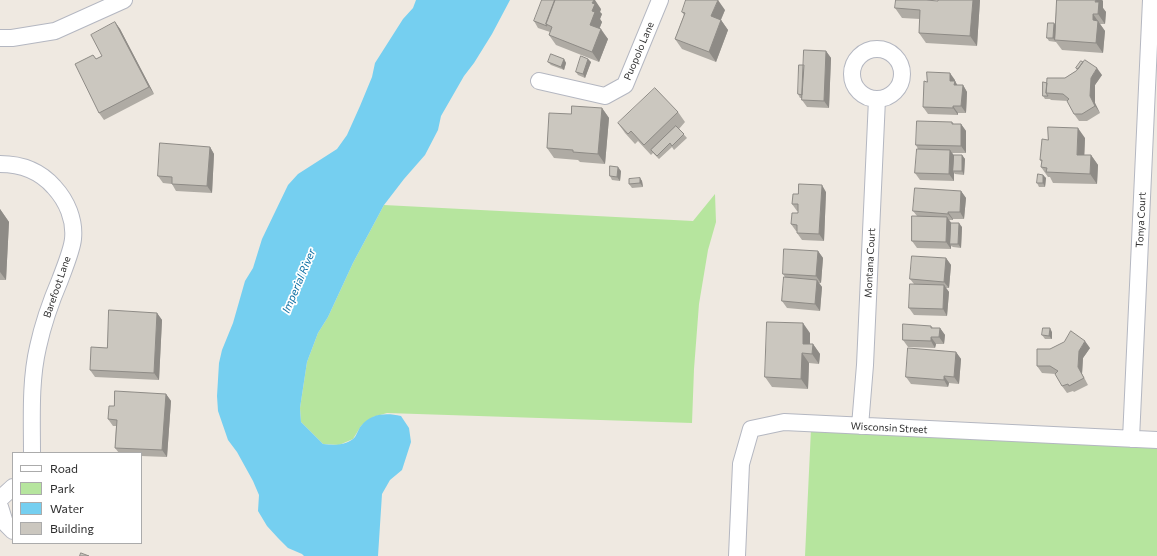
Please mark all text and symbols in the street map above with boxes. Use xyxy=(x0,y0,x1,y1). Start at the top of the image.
street label: Puopolo Lane xyxy=(621,20,657,82)
street label: Tonya Court xyxy=(1134,192,1148,248)
street label: Montana Court xyxy=(862,228,878,298)
water label: Imperial River xyxy=(279,247,319,315)
street label: Barefoot Lane xyxy=(41,255,73,319)
street label: Wisconsin Street xyxy=(850,420,928,436)
legend xyxy=(12,452,142,544)
text: Road xyxy=(50,461,78,475)
text: Park xyxy=(50,481,75,495)
text: Water xyxy=(50,501,84,515)
text: Building xyxy=(50,521,94,535)

